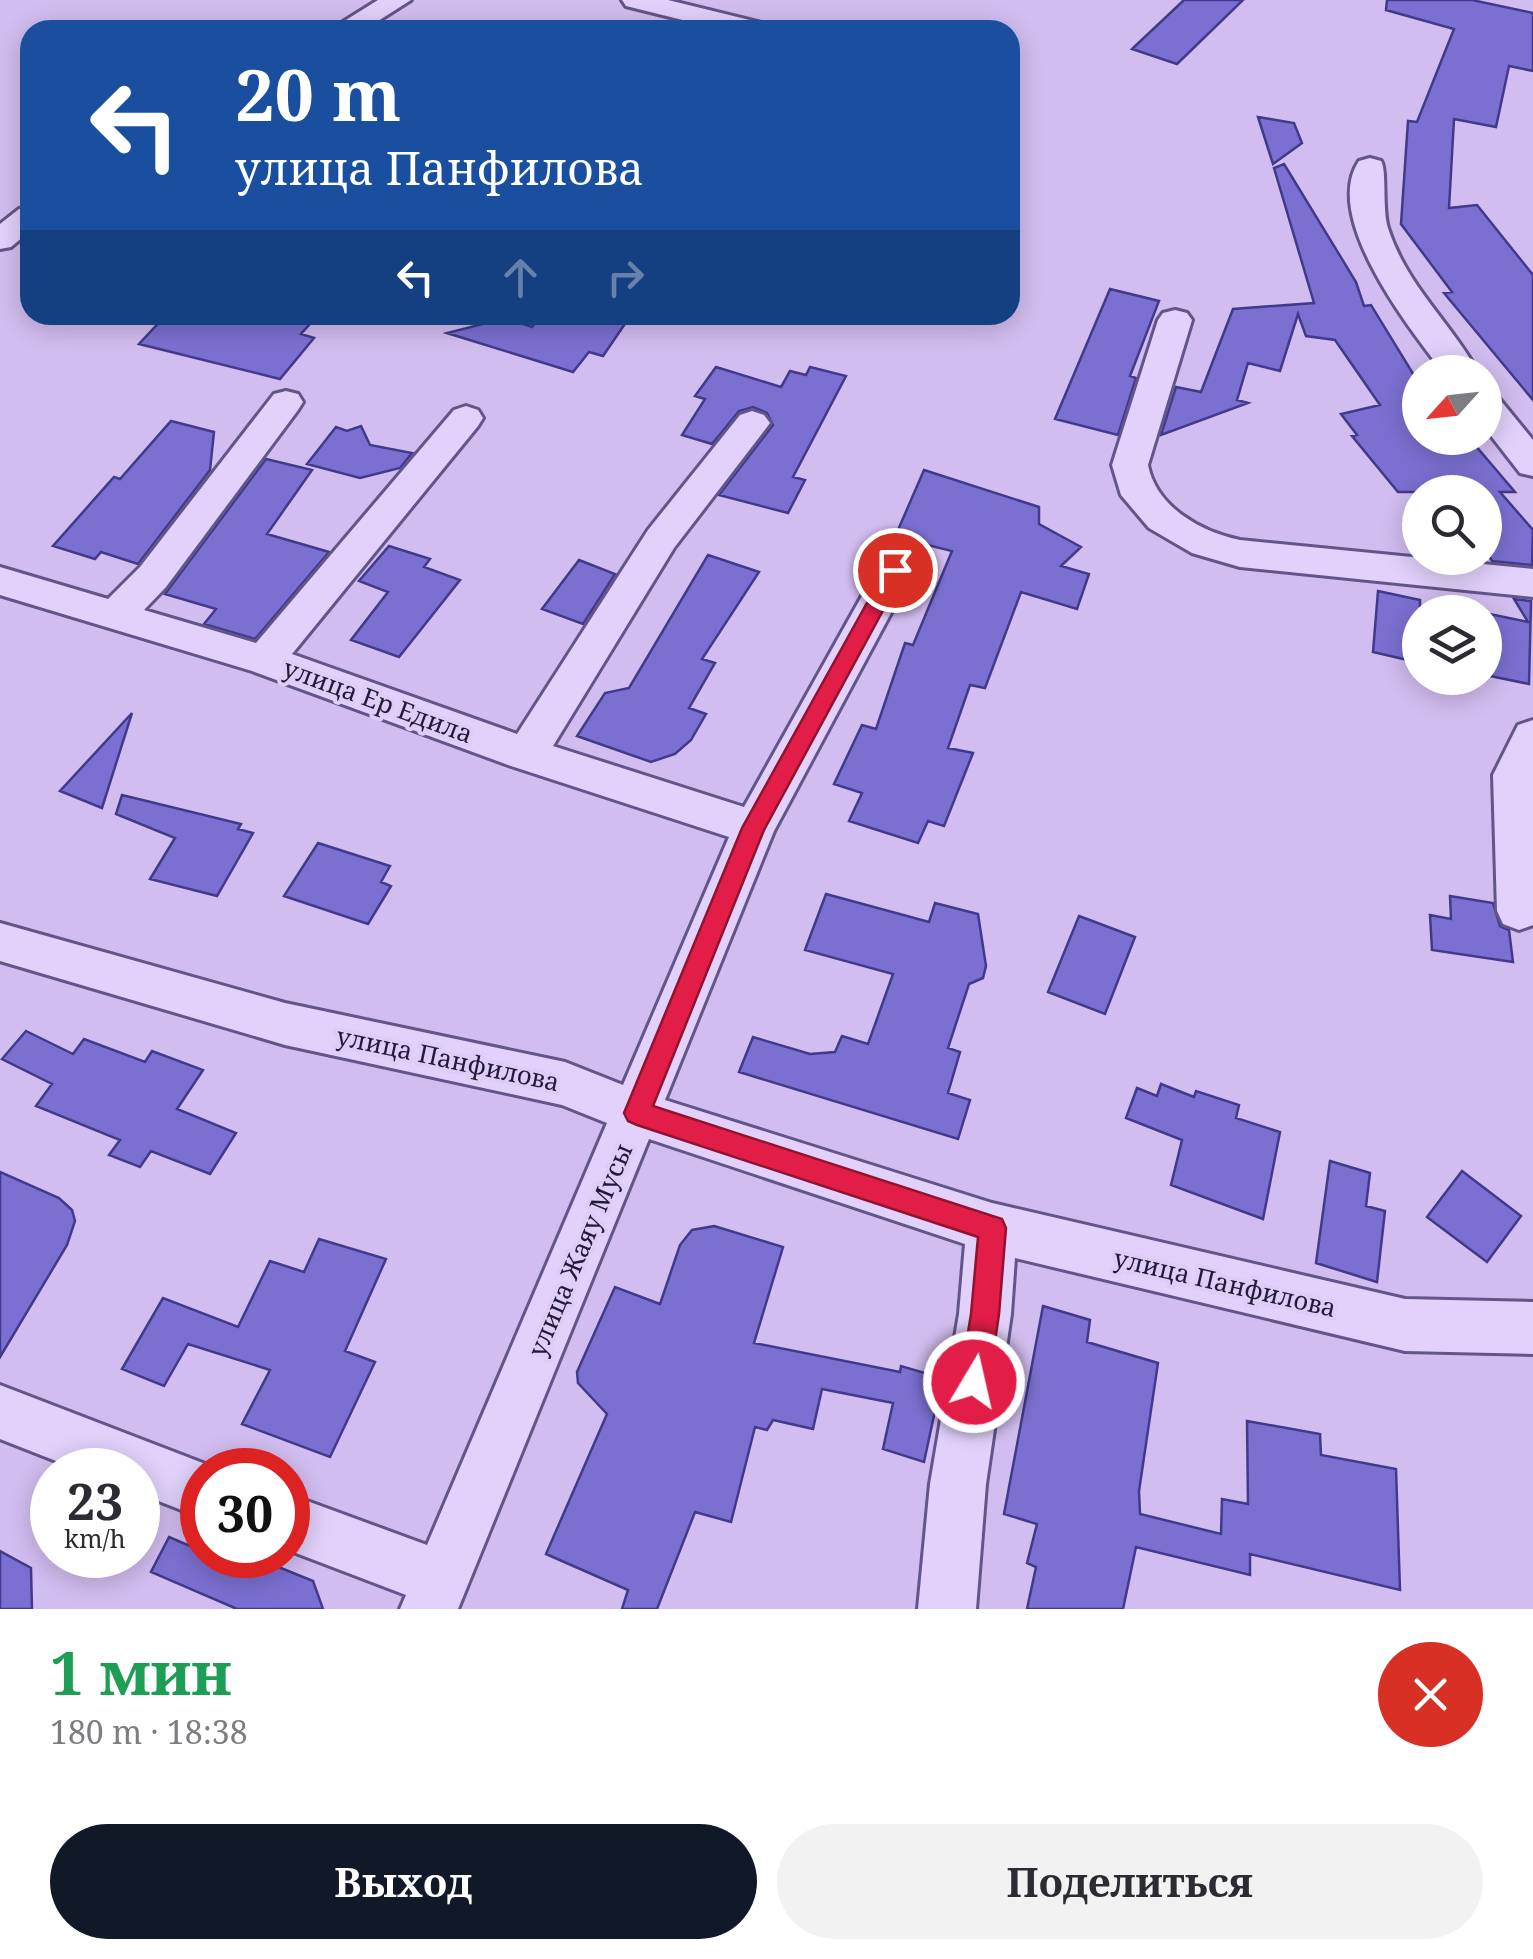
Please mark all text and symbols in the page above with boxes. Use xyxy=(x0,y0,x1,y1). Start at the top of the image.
text: 20 m xyxy=(235,46,401,142)
icon: left xyxy=(70,60,200,190)
text: улица Панфилова xyxy=(235,137,644,198)
icon: left xyxy=(388,250,443,305)
icon: ahead xyxy=(493,250,548,305)
icon: right xyxy=(598,250,653,305)
north arrow xyxy=(1402,355,1502,455)
map controls xyxy=(1402,355,1502,695)
button: search xyxy=(1402,475,1502,575)
pin xyxy=(853,528,938,613)
icon: arrive xyxy=(868,543,923,598)
button: layers xyxy=(1402,595,1502,695)
street label: улица Ер Едила xyxy=(279,650,478,750)
street label: улица Панфилова xyxy=(334,1018,563,1098)
street label: улица Жаяу Мусы xyxy=(519,1138,639,1361)
street label: улица Панфилова xyxy=(1111,1240,1340,1324)
position arrow xyxy=(922,1330,1026,1434)
speed limit sign: 30 xyxy=(180,1448,310,1578)
text: 23 xyxy=(67,1467,123,1535)
text: km/h xyxy=(64,1521,126,1555)
text: 1 мин xyxy=(50,1631,232,1713)
button: close xyxy=(1378,1642,1483,1747)
text: 180 m · 18:38 xyxy=(50,1710,248,1753)
button: Выход xyxy=(50,1824,757,1939)
button: Поделиться xyxy=(777,1824,1483,1939)

